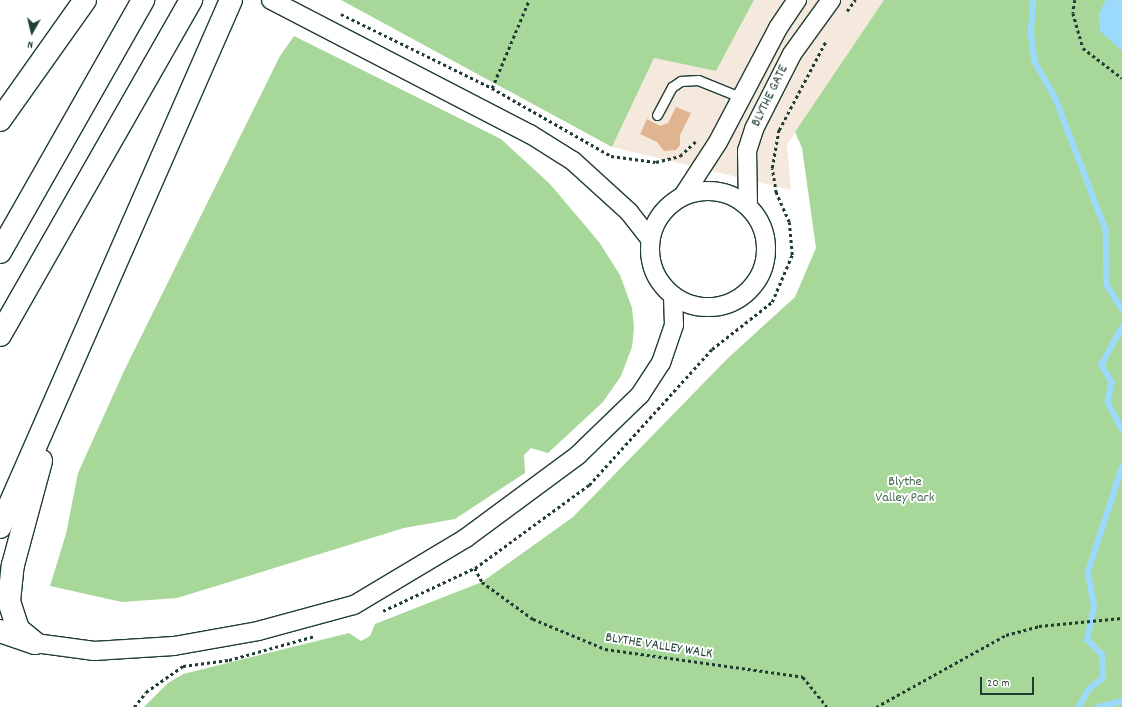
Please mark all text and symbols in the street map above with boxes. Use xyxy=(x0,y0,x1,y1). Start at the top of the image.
north arrow xyxy=(12,12,52,52)
text: N xyxy=(27,36,34,52)
street label: BLYTHE GATE xyxy=(748,62,792,130)
park label: Blythe Valley Park xyxy=(876,474,934,506)
street label: BLYTHE VALLEY WALK xyxy=(604,629,714,663)
scale bar xyxy=(982,669,1036,695)
text: 20 m xyxy=(987,675,1010,692)

